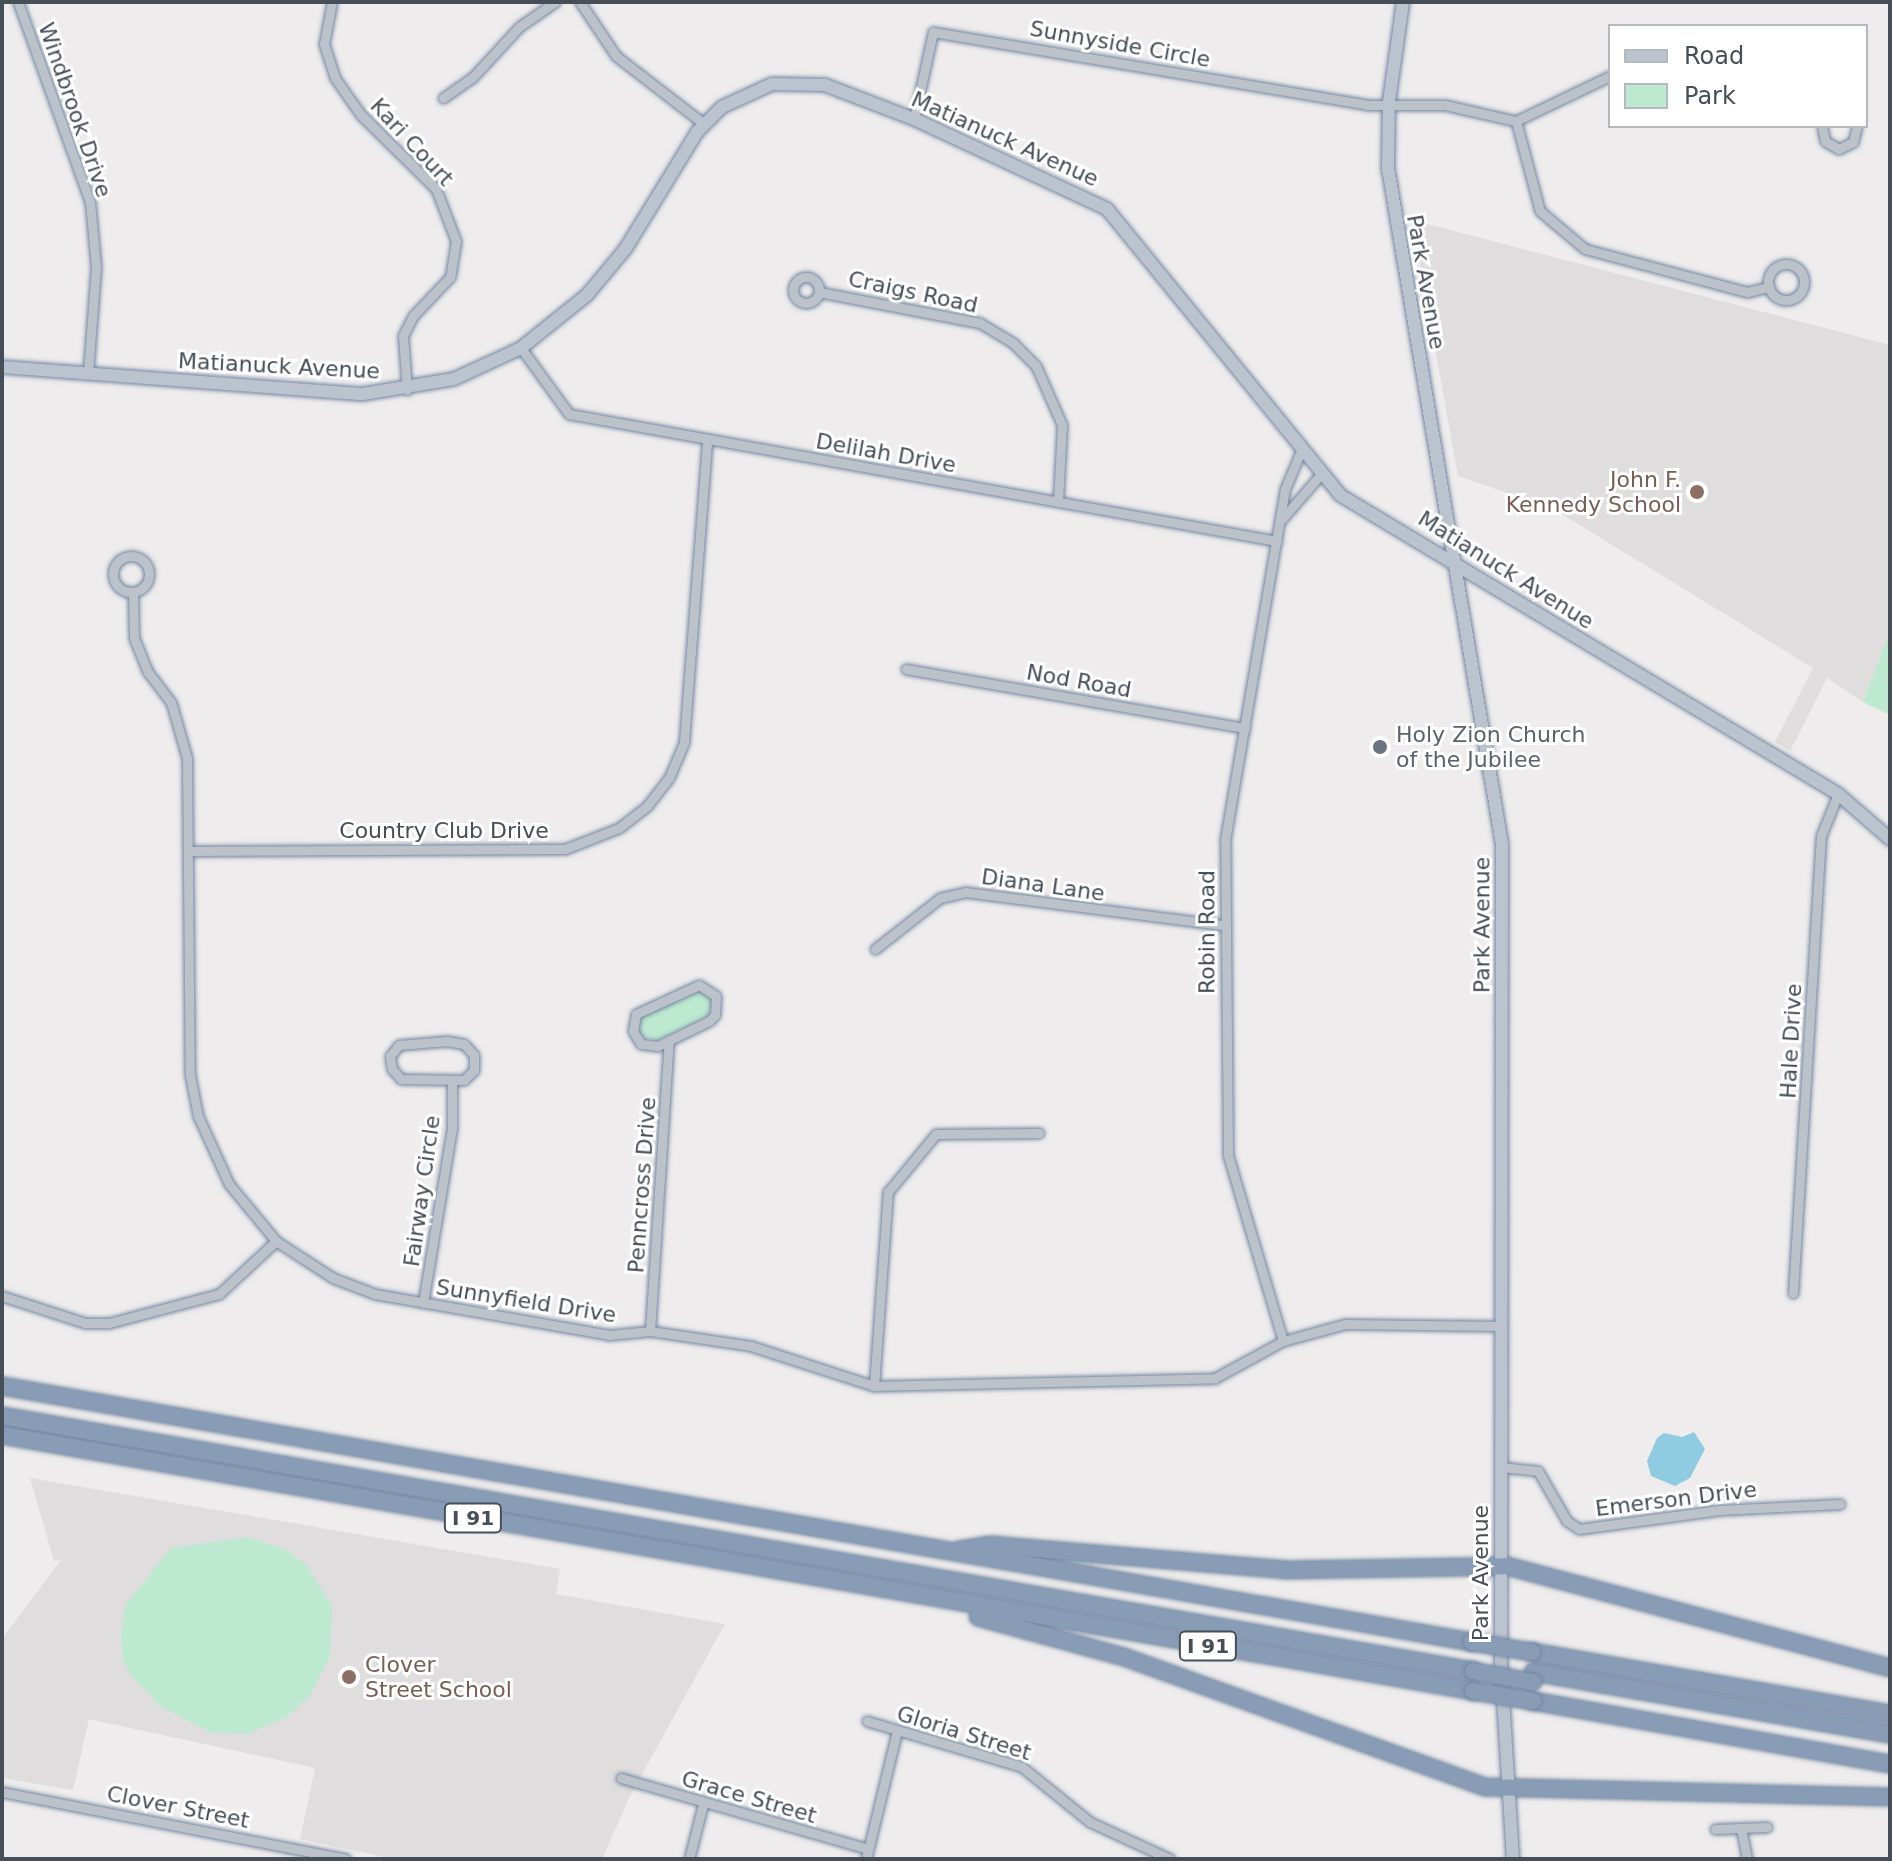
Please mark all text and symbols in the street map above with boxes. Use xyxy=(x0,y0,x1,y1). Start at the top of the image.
street label: Sunnyside Circle xyxy=(1028,15,1212,73)
street label: Windbrook Drive xyxy=(33,19,117,201)
legend xyxy=(1608,24,1868,128)
text: Road xyxy=(1684,42,1744,70)
text: Park xyxy=(1684,82,1736,110)
street label: Matianuck Avenue xyxy=(907,86,1103,192)
street label: Kari Court xyxy=(365,93,459,191)
street label: Park Avenue xyxy=(1401,213,1451,351)
street label: Craigs Road xyxy=(846,265,980,319)
street label: Matianuck Avenue xyxy=(177,348,381,384)
street label: Delilah Drive xyxy=(814,428,958,478)
place label: John F. Kennedy School xyxy=(1506,466,1681,518)
marker: John F. Kennedy School xyxy=(1688,483,1706,501)
street label: Matianuck Avenue xyxy=(1413,505,1599,635)
street label: Nod Road xyxy=(1024,659,1134,703)
place label: Holy Zion Church of the Jubilee xyxy=(1396,721,1586,772)
marker: Holy Zion Church of the Jubilee xyxy=(1371,738,1389,756)
street label: Country Club Drive xyxy=(339,818,549,844)
street label: Park Avenue xyxy=(1469,857,1495,993)
street label: Diana Lane xyxy=(980,863,1106,907)
street label: Robin Road xyxy=(1194,870,1220,994)
street label: Hale Drive xyxy=(1775,983,1807,1099)
street label: Penncross Drive xyxy=(623,1096,661,1274)
street label: Fairway Circle xyxy=(398,1114,446,1268)
street label: Sunnyfield Drive xyxy=(434,1274,618,1328)
street label: Emerson Drive xyxy=(1594,1476,1758,1522)
road number: I 91 xyxy=(443,1502,503,1534)
street label: Park Avenue xyxy=(1468,1505,1494,1641)
road number: I 91 xyxy=(1178,1630,1238,1662)
place label: Clover Street School xyxy=(365,1651,512,1702)
marker: Clover Street School xyxy=(340,1668,358,1686)
street label: Gloria Street xyxy=(894,1700,1034,1766)
street label: Grace Street xyxy=(679,1765,819,1829)
street label: Clover Street xyxy=(105,1780,251,1834)

